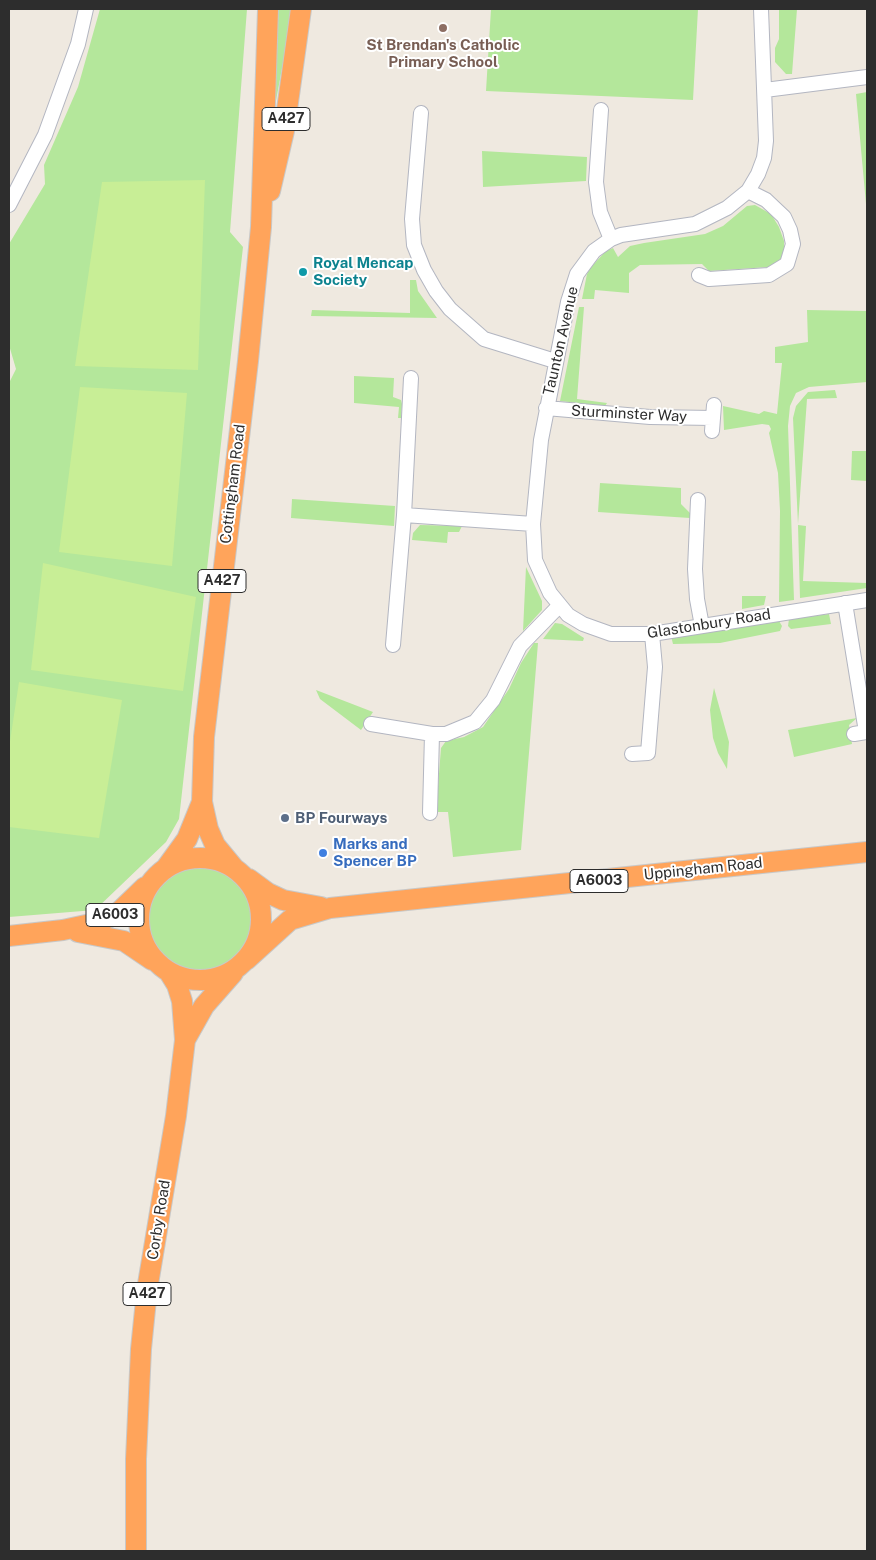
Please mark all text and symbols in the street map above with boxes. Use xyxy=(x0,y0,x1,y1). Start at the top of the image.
marker: St Brendan's Catholic Primary School xyxy=(437,22,449,34)
place label: St Brendan's Catholic Primary School xyxy=(366,36,520,71)
road number: A427 xyxy=(262,108,310,130)
place label: Royal Mencap Society xyxy=(313,254,413,289)
marker: Royal Mencap Society xyxy=(297,266,309,278)
street label: Taunton Avenue xyxy=(540,285,582,397)
street label: Sturminster Way xyxy=(570,402,688,426)
street label: Cottingham Road xyxy=(217,423,249,545)
road number: A427 xyxy=(198,570,246,592)
street label: Glastonbury Road xyxy=(646,605,772,643)
place label: BP Fourways xyxy=(295,809,387,827)
marker: BP Fourways xyxy=(279,812,291,824)
place label: Marks and Spencer BP xyxy=(333,835,417,870)
marker: Marks and Spencer BP xyxy=(317,847,329,859)
street label: Uppingham Road xyxy=(643,854,763,884)
road number: A6003 xyxy=(570,869,628,892)
road number: A6003 xyxy=(86,904,144,926)
street label: Corby Road xyxy=(144,1179,174,1261)
road number: A427 xyxy=(123,1282,171,1306)

